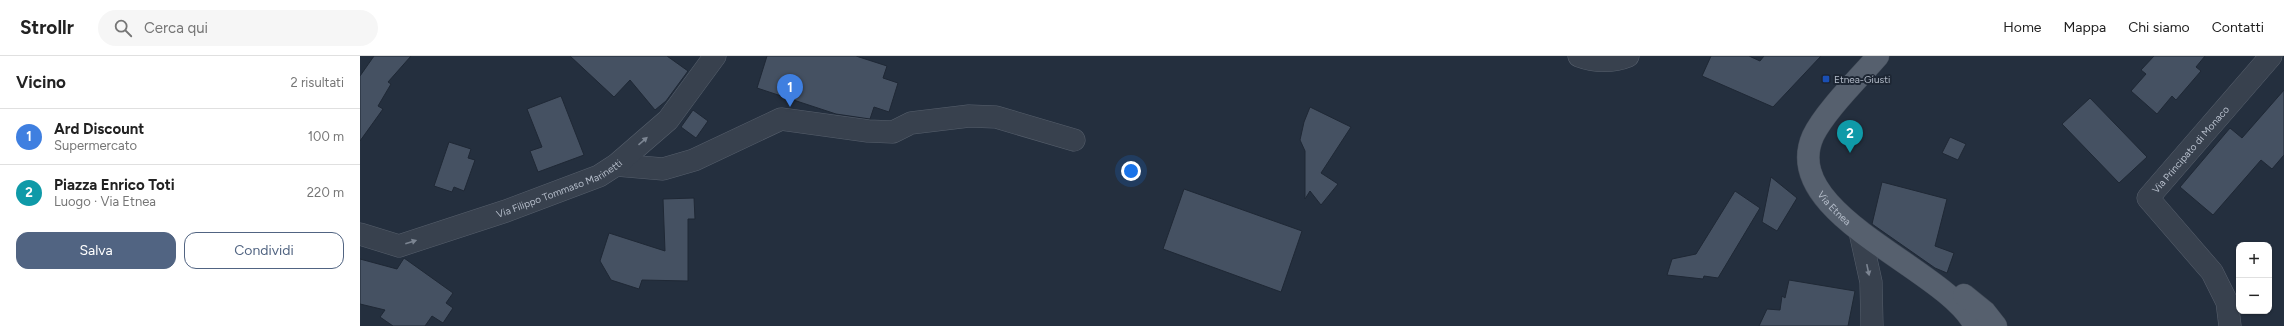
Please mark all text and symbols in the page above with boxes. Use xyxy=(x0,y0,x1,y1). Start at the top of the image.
search box xyxy=(98,10,378,46)
text: Strollr xyxy=(20,16,74,39)
icon: search xyxy=(112,17,134,39)
text: Cerca qui xyxy=(144,19,208,37)
text: Home xyxy=(2003,19,2042,36)
text: Mappa xyxy=(2064,19,2106,36)
text: Chi siamo xyxy=(2128,19,2190,36)
text: Contatti xyxy=(2212,19,2264,36)
text: Vicino xyxy=(16,72,66,92)
place label: Etnea-Giusti xyxy=(1834,73,1890,86)
pin: 1 xyxy=(777,74,803,107)
marker: Etnea-Giusti xyxy=(1821,74,1831,84)
text: 2 risultati xyxy=(290,75,344,90)
street label: Via Principato di Monaco xyxy=(2149,103,2232,196)
text: Ard Discount xyxy=(54,120,144,138)
pin: 2 xyxy=(1837,120,1863,153)
text: 1 xyxy=(26,129,32,144)
text: 100 m xyxy=(308,129,344,144)
one-way arrow xyxy=(638,137,649,146)
text: Supermercato xyxy=(54,138,137,153)
street label: Via Filippo Tommaso Marinetti xyxy=(494,156,625,220)
your location xyxy=(1121,161,1141,181)
text: Piazza Enrico Toti xyxy=(54,176,175,194)
text: 2 xyxy=(25,185,33,200)
text: 220 m xyxy=(307,185,344,200)
street label: Via Etnea xyxy=(1815,188,1854,228)
text: Luogo · Via Etnea xyxy=(54,194,156,209)
button: Salva xyxy=(16,232,176,269)
button: Condividi xyxy=(184,232,344,269)
one-way arrow xyxy=(405,239,417,245)
map controls xyxy=(2236,242,2272,314)
button: + xyxy=(2236,242,2272,278)
one-way arrow xyxy=(1866,264,1872,276)
button: − xyxy=(2236,278,2272,314)

